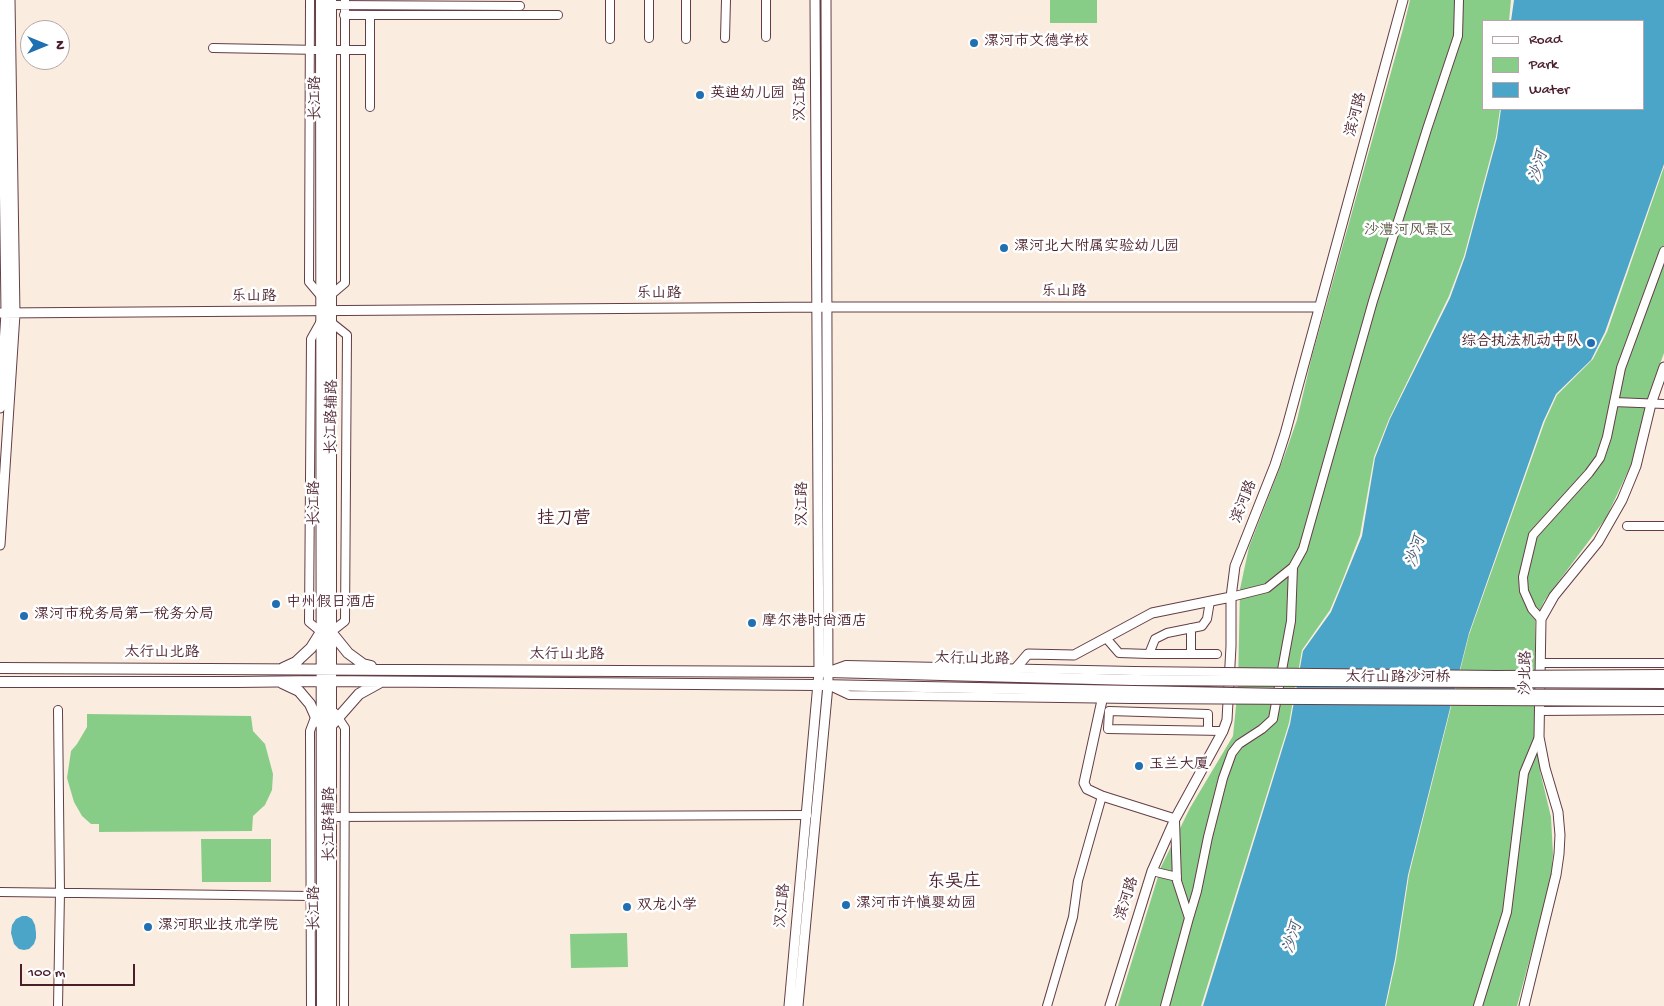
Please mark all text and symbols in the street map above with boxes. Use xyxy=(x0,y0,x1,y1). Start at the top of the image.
north arrow xyxy=(20,20,70,70)
legend xyxy=(1482,20,1644,110)
text: Road xyxy=(1529,31,1562,49)
place label: 漯河市文德学校 xyxy=(984,34,1089,52)
marker: 漯河市文德学校 xyxy=(968,37,980,49)
text: N xyxy=(51,40,68,50)
text: Park xyxy=(1529,56,1558,74)
street label: 长江路 xyxy=(308,76,326,120)
street label: 汉江路 xyxy=(793,77,811,121)
text: Water xyxy=(1529,81,1569,99)
place label: 英迪幼儿园 xyxy=(710,86,785,104)
marker: 英迪幼儿园 xyxy=(694,89,706,101)
street label: 滨河路 xyxy=(1342,91,1372,139)
water label: 沙河 xyxy=(1526,149,1554,185)
park label: 沙澧河风景区 xyxy=(1364,223,1454,241)
place label: 漯河北大附属实验幼儿园 xyxy=(1014,239,1179,257)
marker: 漯河北大附属实验幼儿园 xyxy=(998,242,1010,254)
street label: 乐山路 xyxy=(1042,284,1086,302)
street label: 乐山路 xyxy=(637,286,681,304)
street label: 乐山路 xyxy=(232,289,276,307)
place label: 综合执法机动中队 xyxy=(1461,334,1581,352)
marker: 综合执法机动中队 xyxy=(1585,337,1597,349)
street label: 长江路辅路 xyxy=(323,379,343,455)
street label: 滨河路 xyxy=(1228,478,1262,526)
street label: 长江路 xyxy=(307,481,325,525)
street label: 汉江路 xyxy=(795,482,813,526)
district label: 挂刀营 xyxy=(537,509,591,531)
water label: 沙河 xyxy=(1403,534,1431,570)
place label: 中州假日酒店 xyxy=(286,595,376,613)
marker: 中州假日酒店 xyxy=(270,598,282,610)
place label: 漯河市税务局第一税务分局 xyxy=(34,607,214,625)
marker: 漯河市税务局第一税务分局 xyxy=(18,610,30,622)
place label: 摩尔港时尚酒店 xyxy=(762,614,867,632)
marker: 摩尔港时尚酒店 xyxy=(746,617,758,629)
street label: 太行山北路 xyxy=(125,645,199,663)
street label: 太行山北路 xyxy=(530,647,604,665)
street label: 太行山北路 xyxy=(934,650,1010,670)
street label: 沙北路 xyxy=(1518,650,1536,696)
street label: 太行山路沙河桥 xyxy=(1346,670,1450,688)
place label: 玉兰大厦 xyxy=(1149,757,1209,775)
marker: 玉兰大厦 xyxy=(1133,760,1145,772)
street label: 长江路辅路 xyxy=(322,787,340,861)
district label: 东吴庄 xyxy=(927,872,981,894)
street label: 滨河路 xyxy=(1112,875,1144,923)
street label: 汉江路 xyxy=(773,883,795,929)
street label: 长江路 xyxy=(307,886,325,930)
place label: 漯河市许慎婴幼园 xyxy=(856,896,976,914)
place label: 双龙小学 xyxy=(637,898,697,916)
marker: 漯河市许慎婴幼园 xyxy=(840,899,852,911)
marker: 双龙小学 xyxy=(621,901,633,913)
place label: 漯河职业技术学院 xyxy=(158,918,278,936)
water label: 沙河 xyxy=(1280,920,1308,956)
marker: 漯河职业技术学院 xyxy=(142,921,154,933)
scale bar xyxy=(22,954,138,986)
text: 100 m xyxy=(28,964,65,982)

